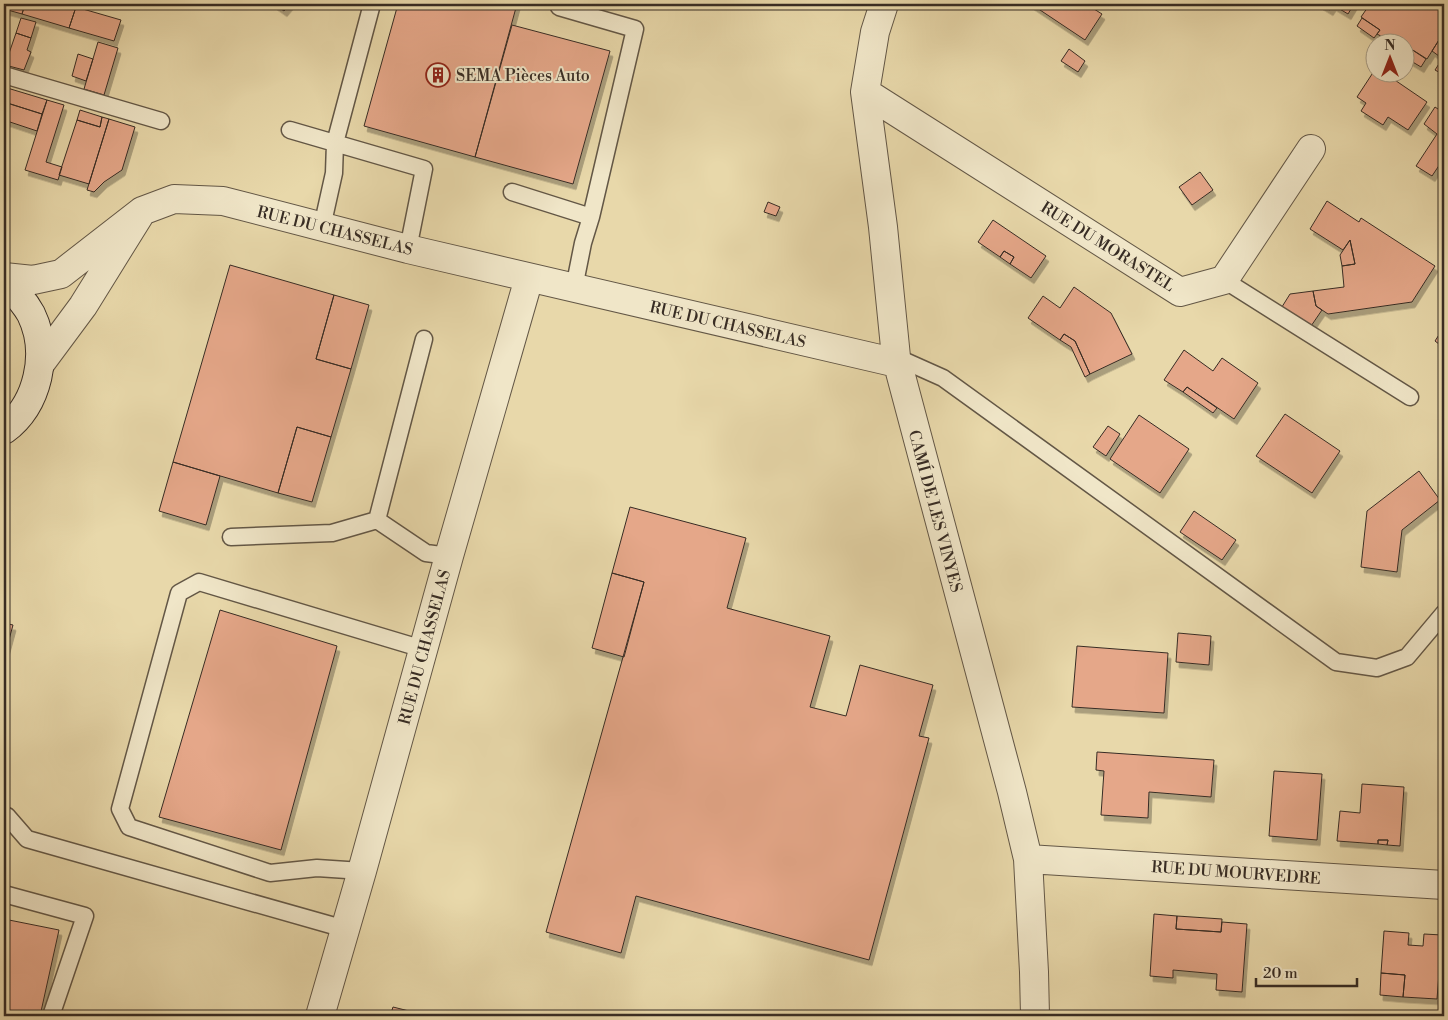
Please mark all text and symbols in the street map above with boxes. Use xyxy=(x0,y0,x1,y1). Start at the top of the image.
north arrow xyxy=(1366,32,1416,82)
text: N xyxy=(1384,37,1396,55)
building icon: SEMA Pièces Auto xyxy=(425,62,451,88)
place label: SEMA Pièces Auto xyxy=(456,66,590,86)
street label: RUE DU MORASTEL xyxy=(1037,197,1179,296)
street label: RUE DU CHASSELAS xyxy=(255,202,415,260)
street label: RUE DU CHASSELAS xyxy=(648,297,808,353)
street label: CAMÍ DE LES VINYES xyxy=(904,427,968,595)
street label: RUE DU CHASSELAS xyxy=(395,567,455,727)
street label: RUE DU MOURVEDRE xyxy=(1151,857,1321,889)
scale bar xyxy=(1256,955,1357,987)
text: 20 m xyxy=(1263,964,1298,983)

